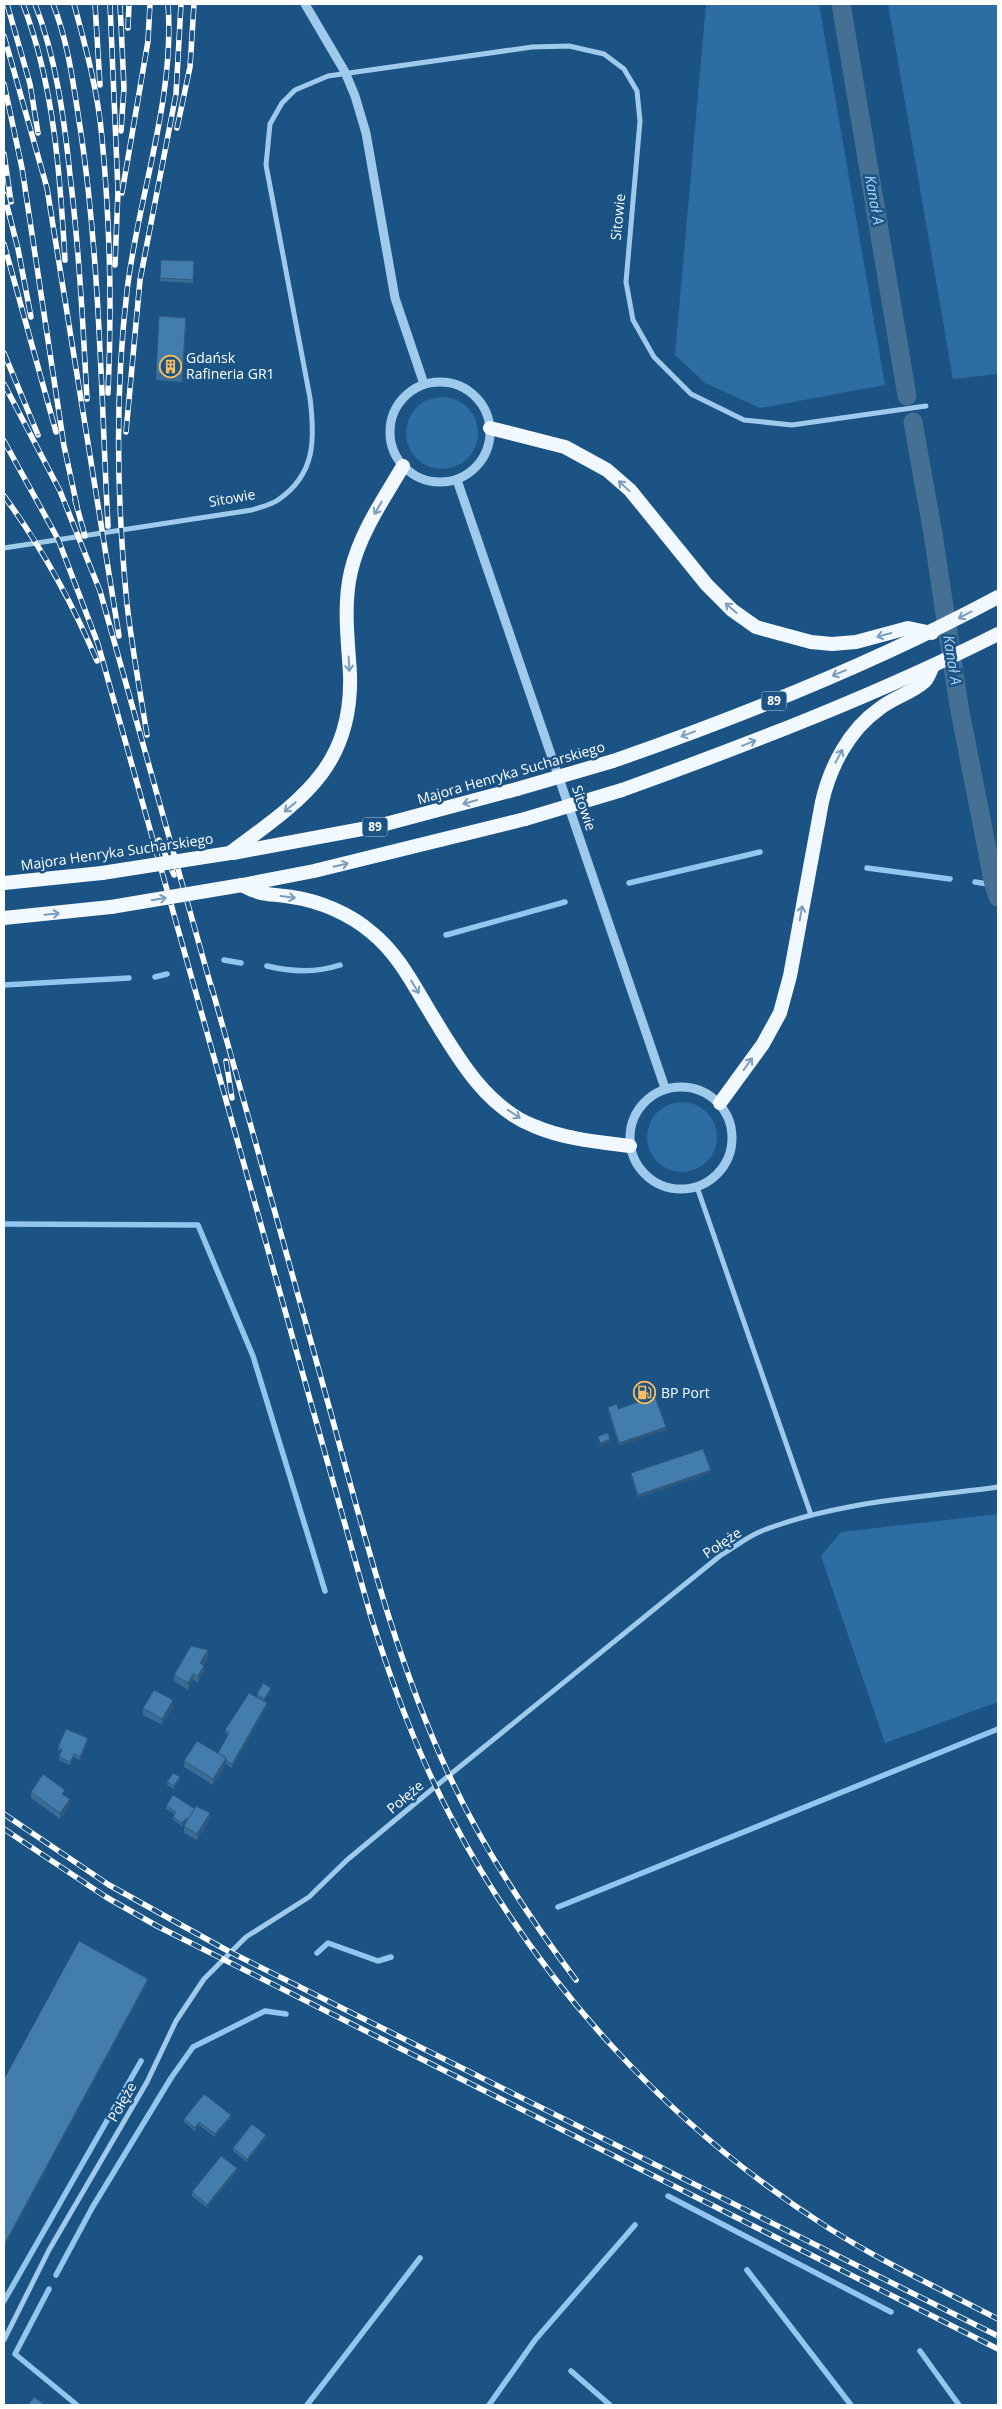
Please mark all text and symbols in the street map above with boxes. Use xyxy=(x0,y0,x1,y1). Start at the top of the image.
water label: Kanał A xyxy=(861,173,889,226)
street label: Sitowie xyxy=(606,193,629,241)
place label: Gdańsk Rafineria GR1 xyxy=(186,348,275,383)
building icon: Gdańsk Rafineria GR1 xyxy=(158,354,182,378)
one-way arrow xyxy=(618,480,631,492)
street label: Sitowie xyxy=(207,484,257,511)
one-way arrow xyxy=(373,500,383,515)
one-way arrow xyxy=(724,602,737,614)
one-way arrow xyxy=(958,611,973,620)
one-way arrow xyxy=(876,630,892,640)
water label: Kanał A xyxy=(939,634,967,686)
one-way arrow xyxy=(345,656,354,672)
one-way arrow xyxy=(832,669,847,679)
road number: 89 xyxy=(762,691,786,710)
one-way arrow xyxy=(681,730,696,739)
street label: Majora Henryka Sucharskiego xyxy=(415,737,607,808)
one-way arrow xyxy=(742,737,757,746)
one-way arrow xyxy=(835,749,845,764)
street label: Sitowie xyxy=(568,783,601,833)
one-way arrow xyxy=(463,798,479,808)
one-way arrow xyxy=(284,802,297,813)
road number: 89 xyxy=(362,818,388,836)
street label: Majora Henryka Sucharskiego xyxy=(19,829,214,874)
one-way arrow xyxy=(333,860,349,869)
one-way arrow xyxy=(280,892,296,902)
one-way arrow xyxy=(151,893,167,903)
one-way arrow xyxy=(797,905,807,921)
one-way arrow xyxy=(44,909,60,919)
one-way arrow xyxy=(411,980,421,994)
one-way arrow xyxy=(743,1057,753,1071)
one-way arrow xyxy=(506,1110,520,1120)
fuel station icon: BP Port xyxy=(633,1381,657,1405)
place label: BP Port xyxy=(661,1383,710,1402)
street label: Połęże xyxy=(699,1523,745,1562)
street label: Połęże xyxy=(382,1776,427,1818)
street label: Połęże xyxy=(103,2078,141,2125)

